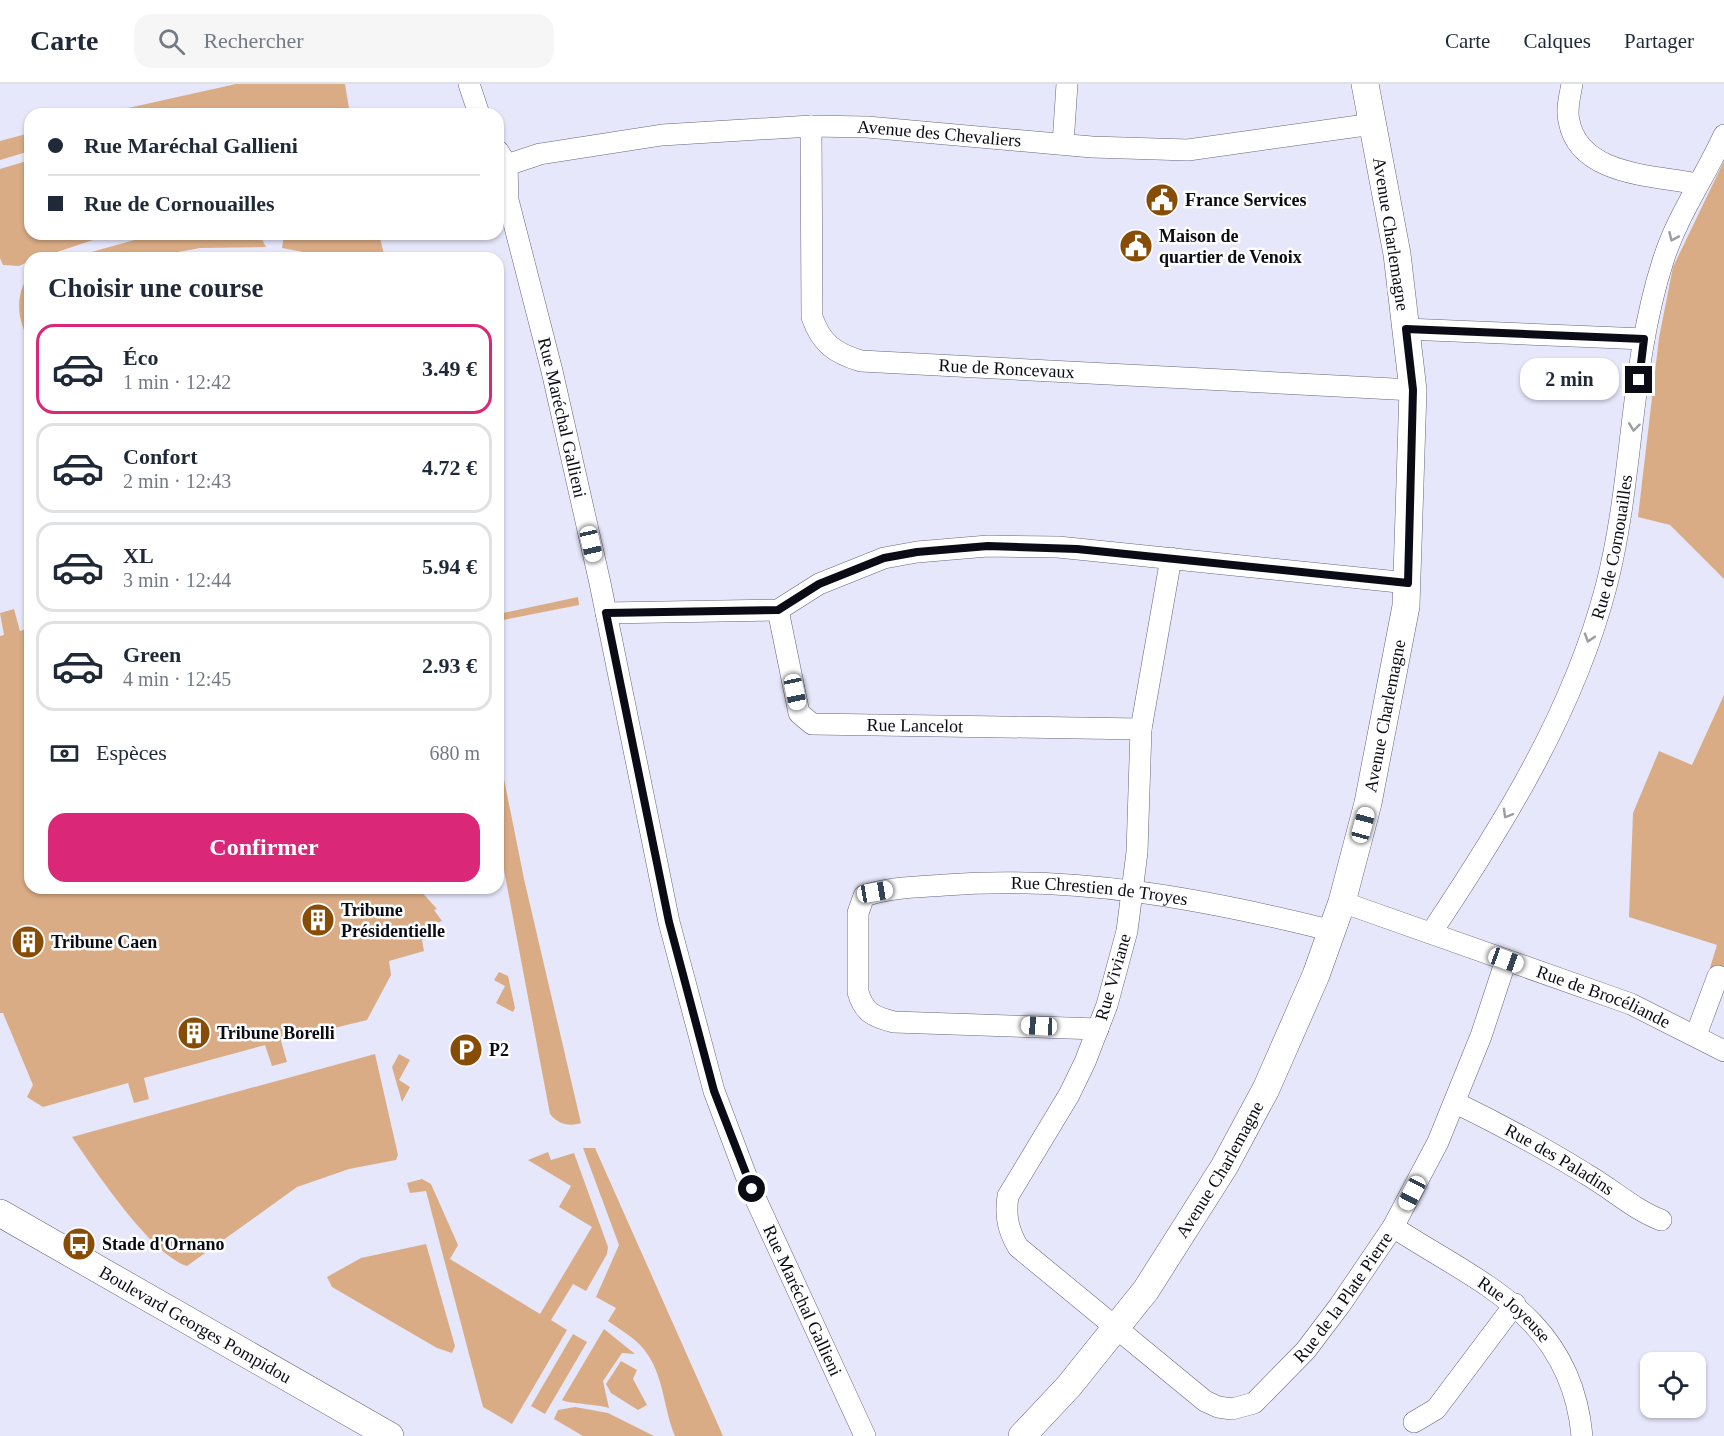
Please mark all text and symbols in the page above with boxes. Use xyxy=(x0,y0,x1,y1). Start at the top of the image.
search box xyxy=(134,14,554,68)
text: Carte xyxy=(30,25,98,56)
icon: search xyxy=(155,25,188,58)
text: Rechercher xyxy=(203,28,304,53)
text: Carte xyxy=(1445,29,1490,53)
text: Calques xyxy=(1523,29,1591,53)
text: Partager xyxy=(1624,29,1694,53)
street label: Avenue des Chevaliers xyxy=(857,117,1022,151)
text: Rue Maréchal Gallieni xyxy=(84,133,298,158)
street label: Avenue Charlemagne xyxy=(1369,156,1413,312)
public building icon: France Services xyxy=(1144,182,1180,218)
place label: France Services xyxy=(1185,190,1306,210)
text: Rue de Cornouailles xyxy=(84,191,275,216)
place label: Maison de quartier de Venoix xyxy=(1159,226,1302,267)
public building icon: Maison de quartier de Venoix xyxy=(1118,228,1154,264)
one-way arrow xyxy=(1669,231,1681,242)
text: Choisir une course xyxy=(48,273,264,303)
street label: Rue Maréchal Gallieni xyxy=(534,335,590,500)
icon: car xyxy=(51,342,105,396)
text: Éco xyxy=(123,345,158,370)
street label: Rue de Roncevaux xyxy=(938,355,1075,382)
text: 3.49 € xyxy=(422,356,477,381)
callout: 2 min xyxy=(1519,359,1618,401)
route end xyxy=(1625,366,1652,393)
text: 2 min xyxy=(1545,368,1594,390)
text: 1 min · 12:42 xyxy=(123,371,231,393)
one-way arrow xyxy=(1628,422,1640,431)
icon: car xyxy=(51,441,105,495)
text: Confort xyxy=(123,444,198,469)
text: 4.72 € xyxy=(422,455,477,480)
text: 2 min · 12:43 xyxy=(123,470,231,492)
street label: Rue de Cornouailles xyxy=(1587,474,1636,622)
car xyxy=(578,524,604,564)
icon: car xyxy=(51,540,105,594)
text: XL xyxy=(123,543,154,568)
text: 5.94 € xyxy=(422,554,477,579)
text: 3 min · 12:44 xyxy=(123,569,231,591)
one-way arrow xyxy=(1584,632,1597,643)
street label: Avenue Charlemagne xyxy=(1360,638,1409,794)
icon: car xyxy=(51,639,105,693)
text: Green xyxy=(123,642,181,667)
text: 2.93 € xyxy=(422,653,477,678)
text: 4 min · 12:45 xyxy=(123,668,231,690)
car xyxy=(782,673,808,711)
street label: Rue Lancelot xyxy=(866,715,963,736)
icon: cash xyxy=(48,737,81,770)
text: Espèces xyxy=(96,740,167,765)
text: 680 m xyxy=(429,742,480,764)
car xyxy=(1350,805,1376,845)
one-way arrow xyxy=(1503,808,1514,818)
button: Confirmer xyxy=(48,813,480,882)
street label: Rue Chrestien de Troyes xyxy=(1011,873,1189,909)
car xyxy=(856,880,894,904)
place label: Tribune Présidentielle xyxy=(341,900,445,941)
building icon: Tribune Présidentielle xyxy=(300,902,336,938)
building icon: Tribune Caen xyxy=(10,924,46,960)
street label: Rue Viviane xyxy=(1091,931,1135,1023)
place label: Tribune Caen xyxy=(51,932,157,952)
car xyxy=(1486,945,1526,975)
street label: Rue de Brocéliande xyxy=(1534,961,1673,1032)
building icon: Tribune Borelli xyxy=(176,1015,212,1051)
car xyxy=(1021,1016,1057,1036)
place label: Tribune Borelli xyxy=(217,1023,335,1043)
parking icon: P2 xyxy=(448,1032,484,1068)
place label: P2 xyxy=(489,1040,509,1060)
street label: Avenue Charlemagne xyxy=(1172,1098,1268,1242)
street label: Rue des Paladins xyxy=(1502,1120,1618,1199)
car xyxy=(1396,1173,1428,1213)
route start xyxy=(738,1175,765,1202)
street label: Rue Maréchal Gallieni xyxy=(759,1222,846,1379)
bus stop icon: Stade d'Ornano xyxy=(61,1226,97,1262)
street label: Rue de la Plate Pierre xyxy=(1289,1228,1397,1367)
place label: Stade d'Ornano xyxy=(102,1234,225,1254)
street label: Boulevard Georges Pompidou xyxy=(96,1262,295,1387)
street label: Rue Joyeuse xyxy=(1474,1272,1555,1346)
map controls xyxy=(1640,1352,1706,1418)
button: locate xyxy=(1640,1352,1706,1418)

